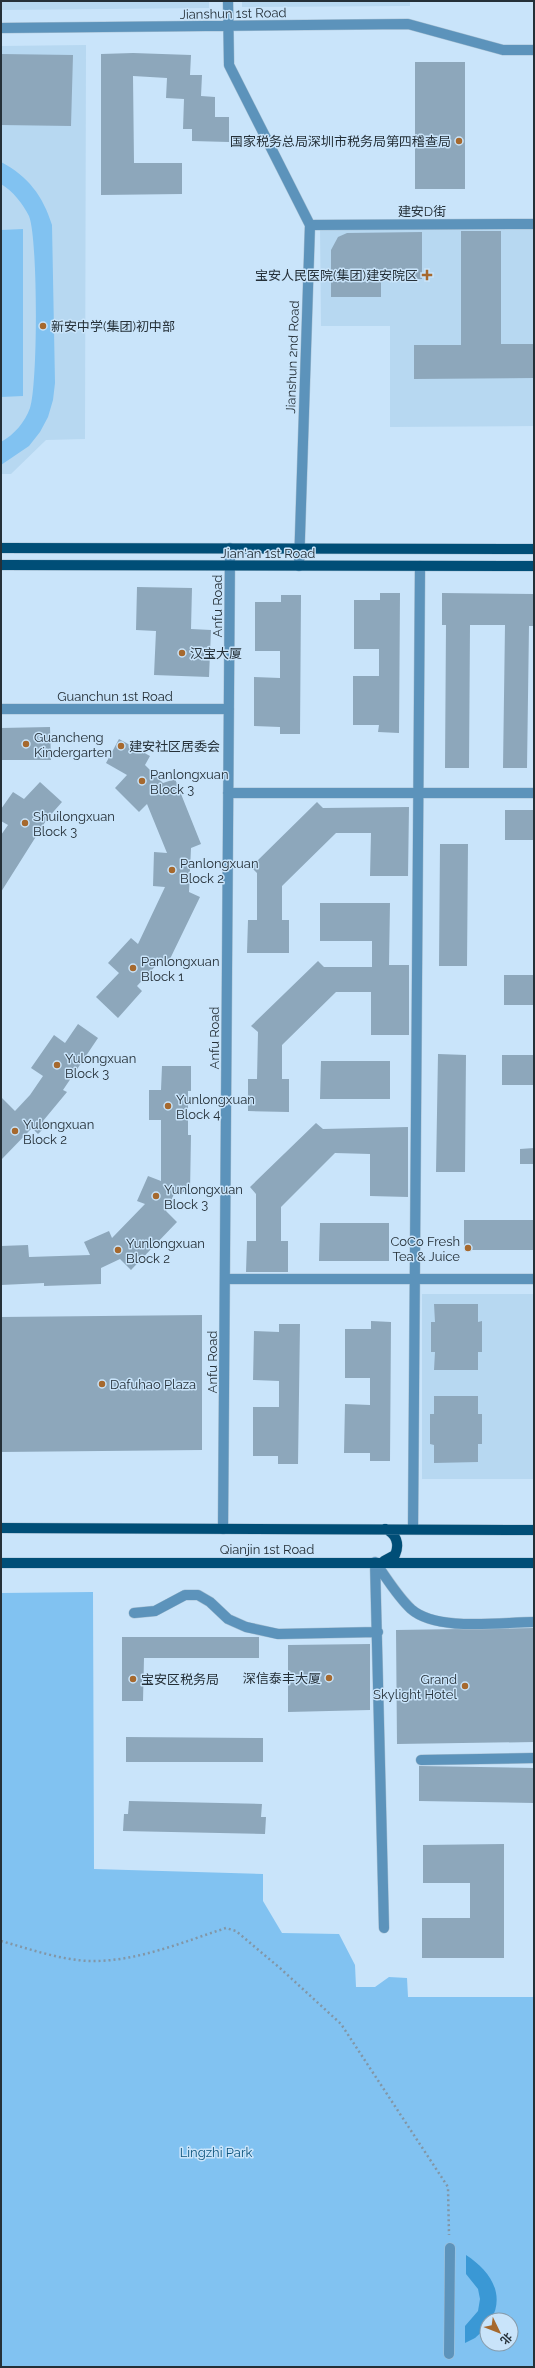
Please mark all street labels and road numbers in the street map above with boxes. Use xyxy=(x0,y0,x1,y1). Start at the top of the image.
street label: Jianshun 1st Road xyxy=(179,5,287,22)
street label: 建安D街 xyxy=(398,204,446,219)
street label: Jianshun 2nd Road xyxy=(283,300,302,414)
street label: Jian'an 1st Road xyxy=(221,546,315,561)
street label: Anfu Road xyxy=(210,575,225,637)
street label: Guanchun 1st Road xyxy=(57,689,173,704)
street label: Anfu Road xyxy=(207,1007,222,1069)
street label: Anfu Road xyxy=(205,1331,220,1393)
street label: Qianjin 1st Road xyxy=(220,1542,314,1557)

